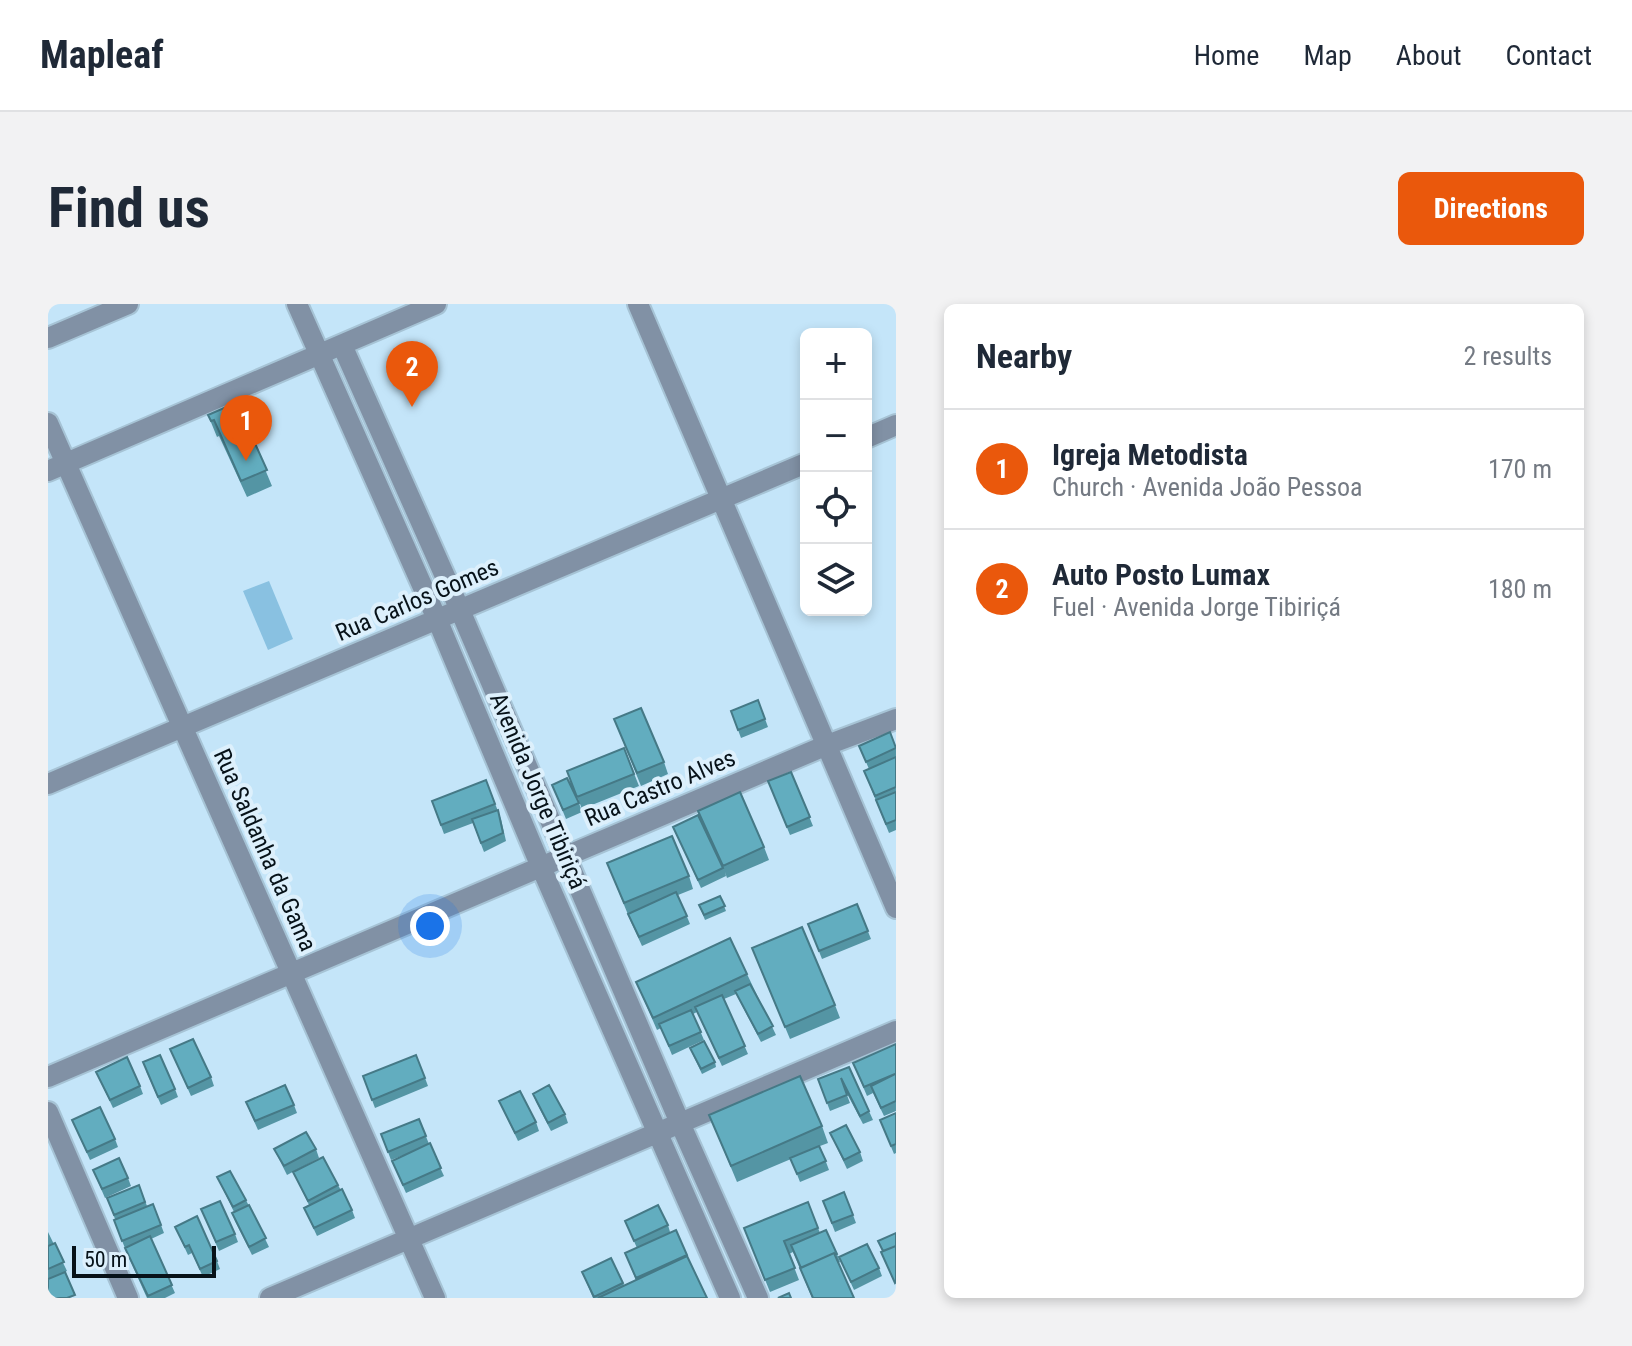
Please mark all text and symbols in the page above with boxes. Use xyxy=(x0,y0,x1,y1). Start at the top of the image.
text: Mapleaf xyxy=(40,33,164,77)
text: Home xyxy=(1194,39,1259,72)
text: Map xyxy=(1303,39,1352,72)
text: About xyxy=(1396,39,1462,72)
text: Contact xyxy=(1506,39,1592,72)
button: Directions xyxy=(1398,172,1584,245)
text: Find us xyxy=(48,175,210,241)
map controls xyxy=(800,328,872,616)
button: + xyxy=(800,328,872,400)
text: Nearby xyxy=(976,336,1072,376)
pin: 2 xyxy=(386,341,438,407)
text: 2 results xyxy=(1463,341,1552,371)
pin: 1 xyxy=(220,395,272,461)
button: − xyxy=(800,400,872,472)
text: Igreja Metodista xyxy=(1052,437,1248,472)
text: 1 xyxy=(995,454,1009,484)
text: 170 m xyxy=(1488,454,1552,484)
button: locate xyxy=(800,472,872,544)
text: Church · Avenida João Pessoa xyxy=(1052,472,1363,502)
button: layers xyxy=(800,544,872,616)
street label: Rua Carlos Gomes xyxy=(331,553,503,647)
text: Auto Posto Lumax xyxy=(1052,557,1270,592)
text: 2 xyxy=(995,574,1009,604)
text: 180 m xyxy=(1488,574,1552,604)
text: Fuel · Avenida Jorge Tibiriçá xyxy=(1052,592,1341,622)
street label: Avenida Jorge Tibiriçá xyxy=(484,689,592,893)
street label: Rua Saldanha da Gama xyxy=(208,744,322,956)
street label: Rua Castro Alves xyxy=(581,744,739,832)
your location xyxy=(410,906,450,946)
scale bar xyxy=(72,1242,216,1278)
text: 50 m xyxy=(84,1247,127,1272)

